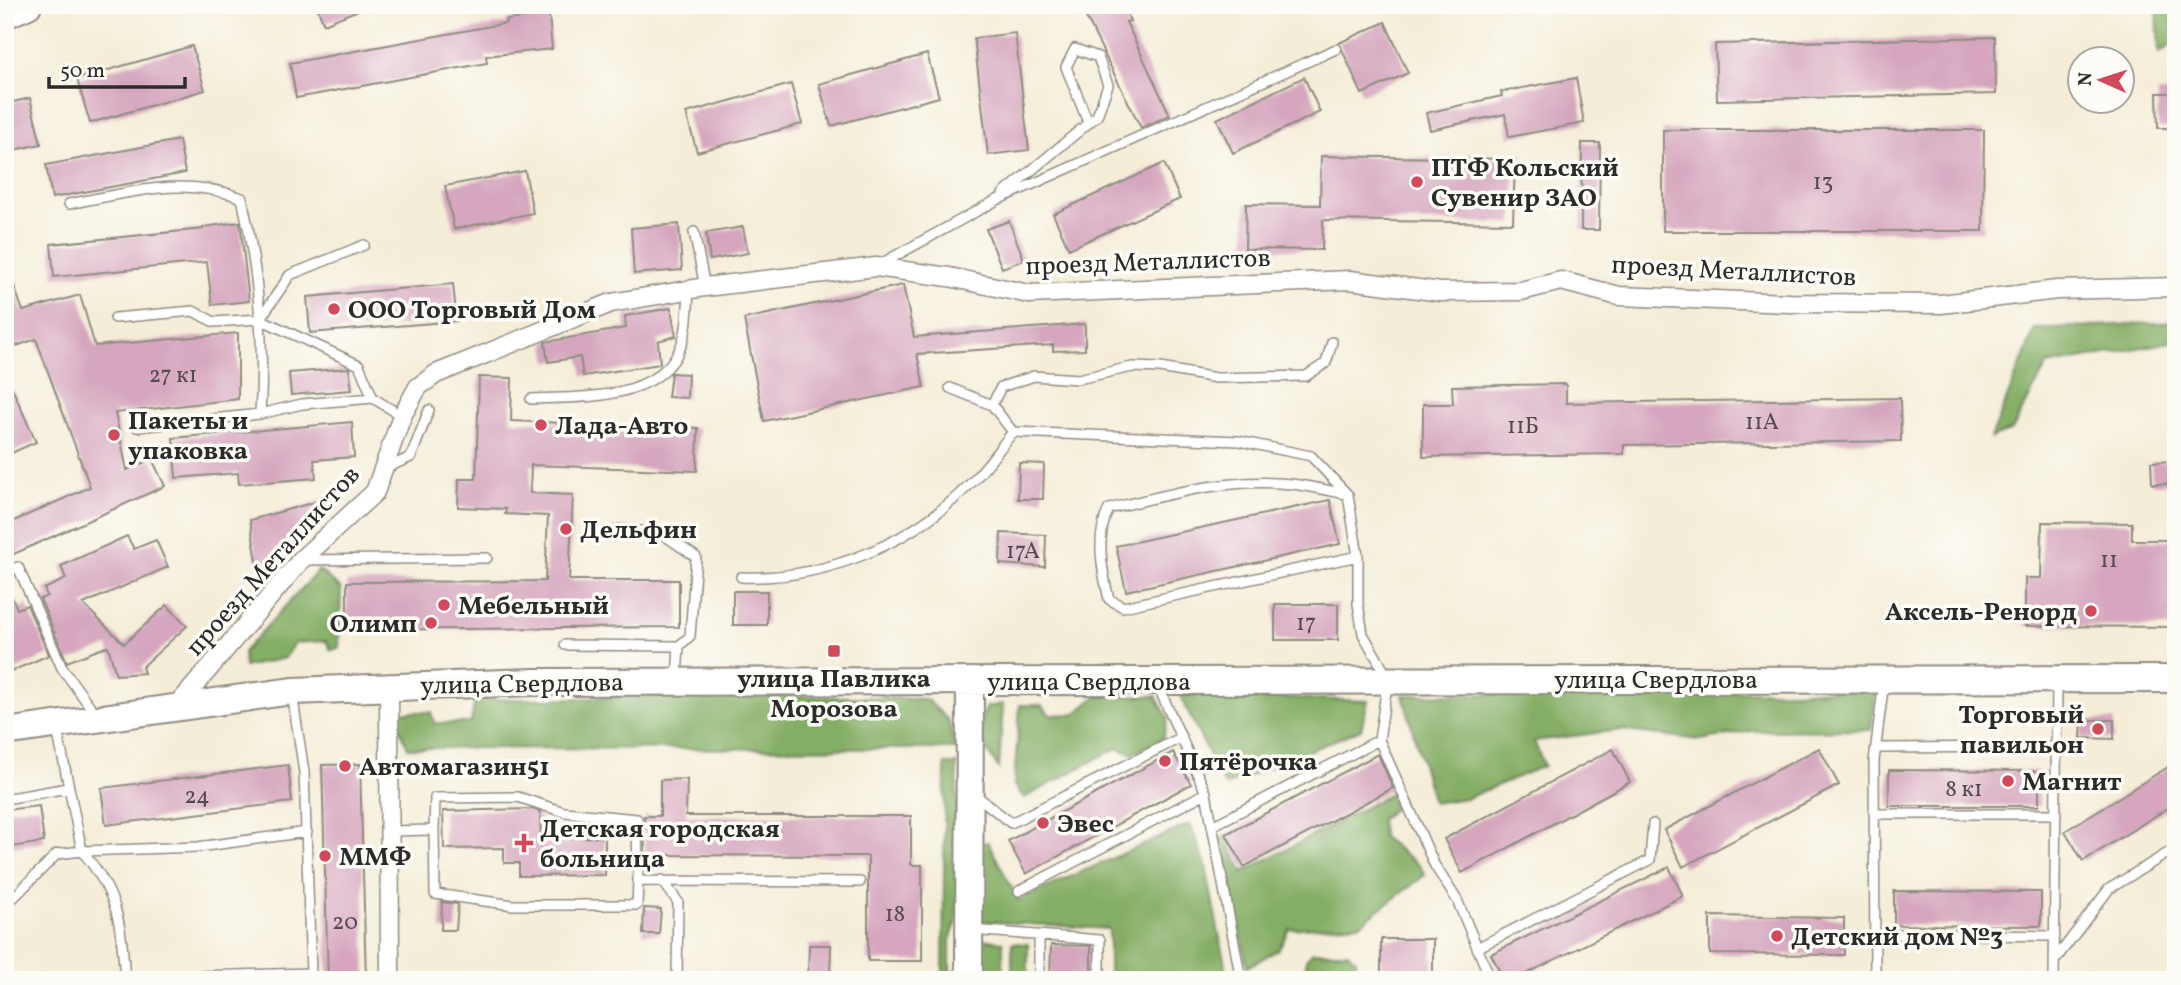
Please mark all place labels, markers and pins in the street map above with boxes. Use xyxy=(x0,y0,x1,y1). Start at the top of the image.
place label: ПТФ Кольский Сувенир ЗАО xyxy=(1431,151,1619,217)
marker: ПТФ Кольский Сувенир ЗАО xyxy=(1409,174,1425,190)
place label: ООО Торговый Дом xyxy=(348,293,596,329)
marker: ООО Торговый Дом xyxy=(326,301,342,317)
place label: Пакеты и упаковка xyxy=(128,404,248,470)
place label: Лада-Авто xyxy=(555,409,688,445)
marker: Лада-Авто xyxy=(533,417,549,433)
marker: Пакеты и упаковка xyxy=(106,427,122,443)
place label: Дельфин xyxy=(580,513,697,549)
marker: Дельфин xyxy=(558,521,574,537)
place label: Мебельный xyxy=(458,589,609,625)
place label: Аксель-Ренорд xyxy=(1885,595,2077,631)
marker: Мебельный xyxy=(436,597,452,613)
marker: Аксель-Ренорд xyxy=(2083,603,2099,619)
place label: Олимп xyxy=(330,607,417,643)
marker: Олимп xyxy=(423,615,439,631)
marker: улица Павлика Морозова xyxy=(826,643,842,659)
place label: улица Павлика Морозова xyxy=(737,662,931,728)
place label: Торговый павильон xyxy=(1958,698,2084,764)
marker: Торговый павильон xyxy=(2090,721,2106,737)
place label: Пятёрочка xyxy=(1179,745,1317,781)
place label: Автомагазин51 xyxy=(359,750,550,786)
marker: Пятёрочка xyxy=(1157,753,1173,769)
marker: Автомагазин51 xyxy=(337,758,353,774)
place label: Магнит xyxy=(2022,765,2122,801)
marker: Магнит xyxy=(2000,773,2016,789)
place label: Эвес xyxy=(1057,807,1114,843)
place label: Детская городская больница xyxy=(540,812,780,878)
marker: Эвес xyxy=(1035,815,1051,831)
marker: Детская городская больница xyxy=(514,833,534,853)
place label: ММФ xyxy=(339,840,411,876)
marker: ММФ xyxy=(317,848,333,864)
place label: Детский дом №3 xyxy=(1791,920,2003,956)
marker: Детский дом №3 xyxy=(1769,928,1785,944)

